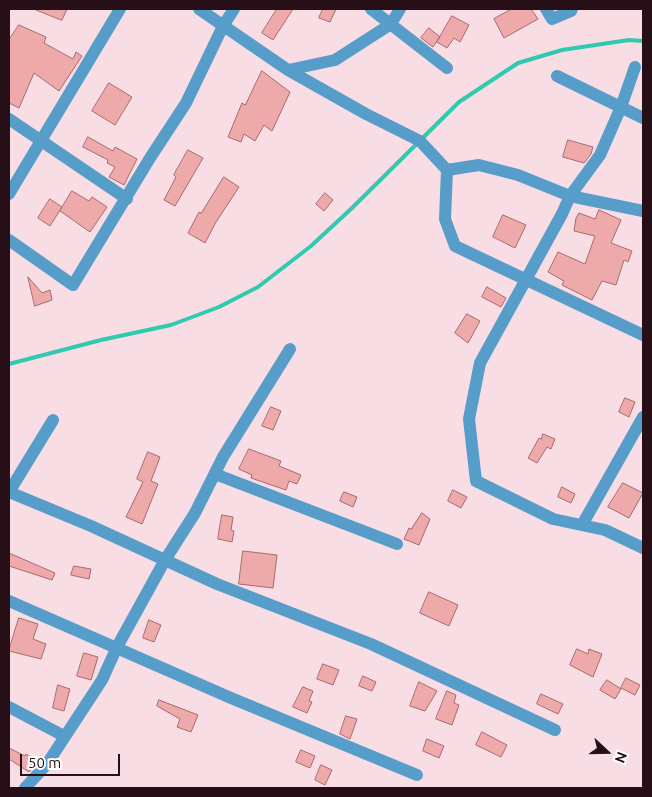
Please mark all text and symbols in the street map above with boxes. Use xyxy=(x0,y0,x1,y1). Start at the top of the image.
north arrow xyxy=(582,727,632,777)
scale bar xyxy=(22,744,122,776)
text: N xyxy=(612,750,630,765)
text: 50 m xyxy=(28,754,61,771)

